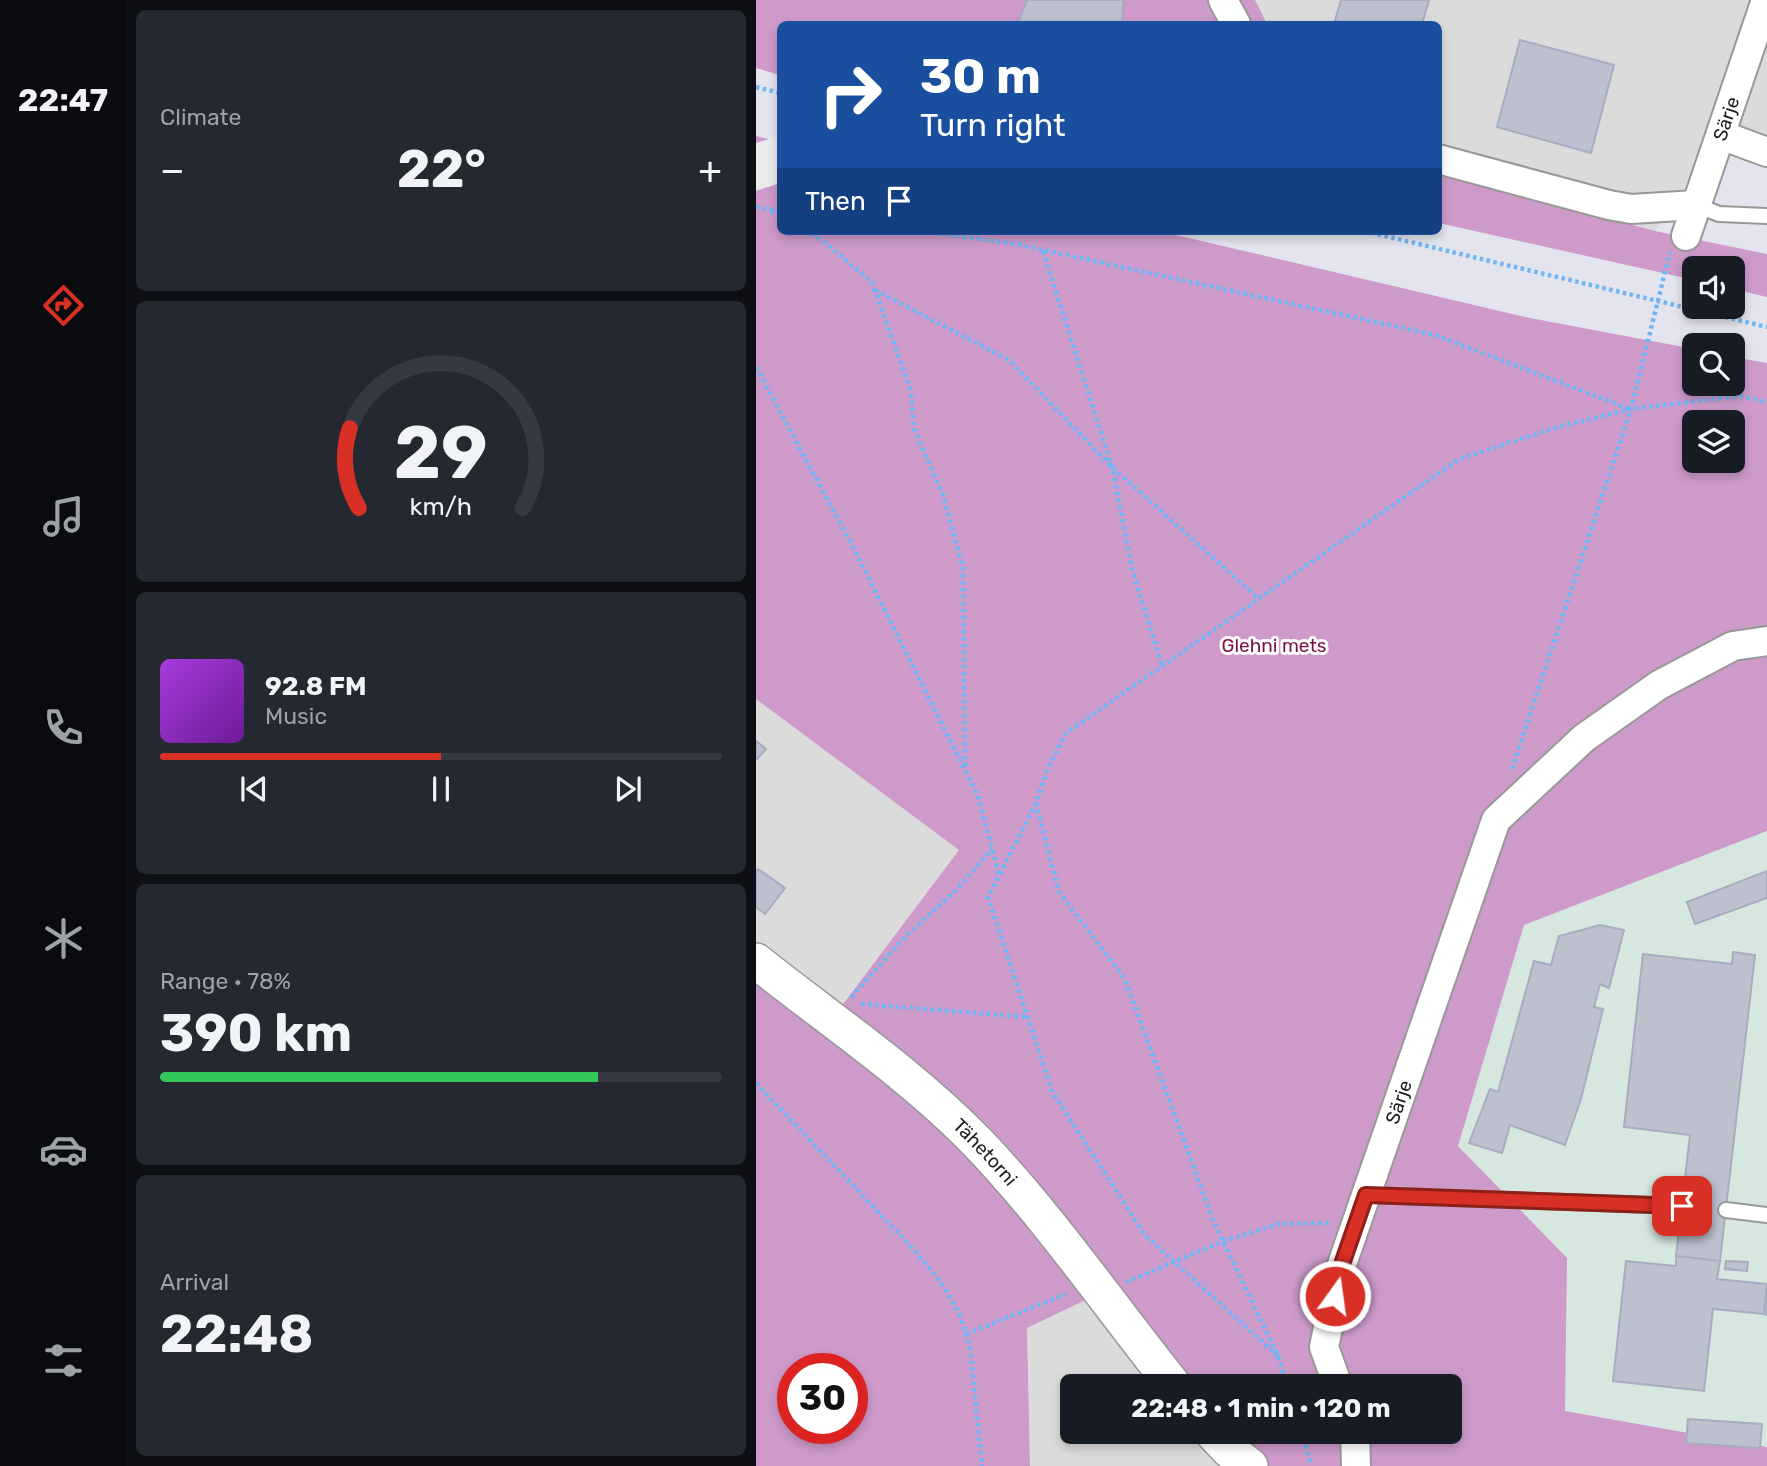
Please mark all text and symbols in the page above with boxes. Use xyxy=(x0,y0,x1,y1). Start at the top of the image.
text: 30 m xyxy=(920,47,1041,105)
icon: right xyxy=(805,49,896,140)
text: 22:47 xyxy=(18,81,108,119)
street label: Särje xyxy=(1708,94,1744,144)
text: Climate xyxy=(160,103,241,131)
text: Turn right xyxy=(920,106,1065,144)
text: 22° xyxy=(397,138,486,200)
text: − xyxy=(160,147,185,193)
text: + xyxy=(698,147,722,193)
icon: arrive xyxy=(880,182,918,220)
text: Then xyxy=(805,186,866,217)
map controls xyxy=(1682,256,1745,473)
button: sound xyxy=(1682,256,1745,319)
icon: directions xyxy=(39,281,88,330)
button: search xyxy=(1682,333,1745,396)
text: 29 xyxy=(394,410,488,496)
button: layers xyxy=(1682,410,1745,473)
icon: music xyxy=(39,492,88,541)
text: km/h xyxy=(410,492,472,521)
park label: Glehni mets xyxy=(1221,634,1327,657)
text: 92.8 FM xyxy=(265,671,367,702)
text: Music xyxy=(265,702,327,730)
icon: phone xyxy=(39,703,88,752)
icon: previous xyxy=(235,770,273,808)
icon: pause xyxy=(422,770,460,808)
icon: next xyxy=(609,770,647,808)
icon: climate xyxy=(39,914,88,963)
text: Range · 78% xyxy=(160,967,291,995)
text: 390 km xyxy=(160,1002,352,1064)
street label: Särje xyxy=(1380,1077,1417,1127)
street label: Tähetorni xyxy=(949,1114,1023,1190)
icon: car xyxy=(39,1125,88,1174)
pin xyxy=(1652,1176,1712,1236)
icon: arrive xyxy=(1663,1187,1701,1225)
position arrow xyxy=(1298,1259,1372,1333)
text: Arrival xyxy=(160,1268,229,1296)
text: 22:48 xyxy=(160,1303,314,1365)
icon: filters xyxy=(39,1336,88,1385)
speed limit sign: 30 xyxy=(777,1353,868,1444)
text: 22:48 · 1 min · 120 m xyxy=(1131,1393,1391,1424)

